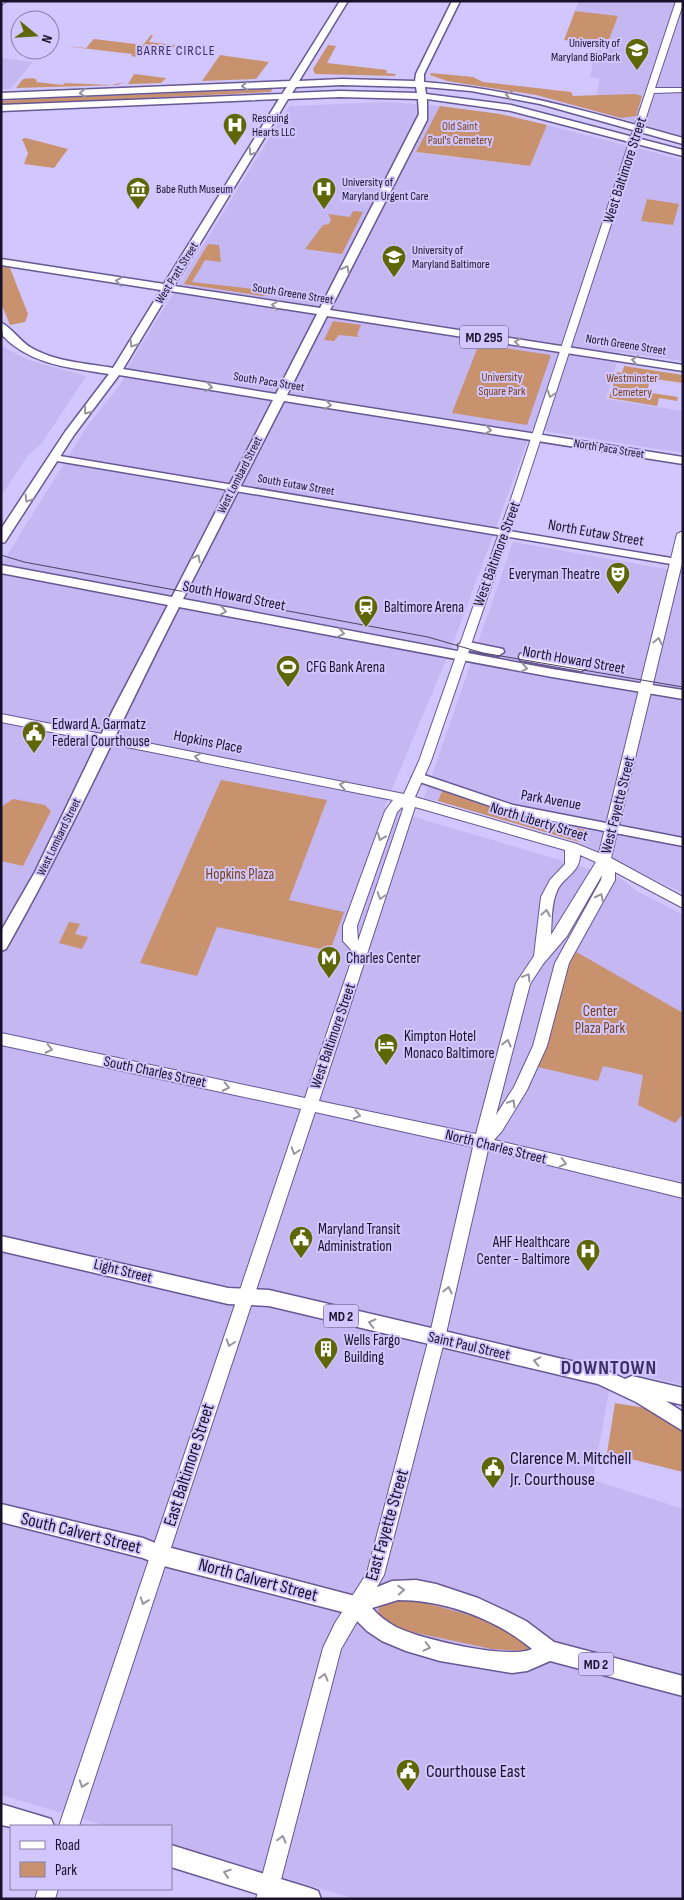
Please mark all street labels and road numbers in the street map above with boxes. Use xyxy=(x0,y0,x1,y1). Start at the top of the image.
street label: West Baltimore Street xyxy=(599,114,651,225)
street label: West Pratt Street xyxy=(152,239,202,307)
street label: South Greene Street xyxy=(251,280,335,308)
road number: MD 295 xyxy=(460,326,508,348)
street label: North Greene Street xyxy=(585,331,668,359)
street label: South Paca Street xyxy=(232,369,306,395)
street label: West Lombard Street xyxy=(214,434,266,516)
street label: North Paca Street xyxy=(573,436,646,462)
street label: South Eutaw Street xyxy=(256,471,336,499)
street label: West Baltimore Street xyxy=(469,498,525,609)
street label: North Eutaw Street xyxy=(547,515,646,551)
street label: South Howard Street xyxy=(181,577,287,615)
street label: North Howard Street xyxy=(521,642,627,678)
street label: Hopkins Place xyxy=(172,726,244,758)
street label: West Fayette Street xyxy=(597,754,639,856)
street label: Park Avenue xyxy=(519,785,583,815)
street label: West Lombard Street xyxy=(34,795,84,878)
street label: North Liberty Street xyxy=(488,798,591,846)
street label: West Baltimore Street xyxy=(306,980,360,1091)
street label: South Charles Street xyxy=(102,1052,208,1092)
street label: North Charles Street xyxy=(443,1125,549,1169)
street label: Light Street xyxy=(92,1255,155,1288)
road number: MD 2 xyxy=(324,1304,358,1328)
street label: Saint Paul Street xyxy=(426,1327,512,1365)
street label: East Baltimore Street xyxy=(159,1400,219,1529)
street label: East Fayette Street xyxy=(361,1466,413,1583)
street label: South Calvert Street xyxy=(19,1508,144,1558)
street label: North Calvert Street xyxy=(196,1554,320,1606)
road number: MD 2 xyxy=(578,1652,614,1676)

